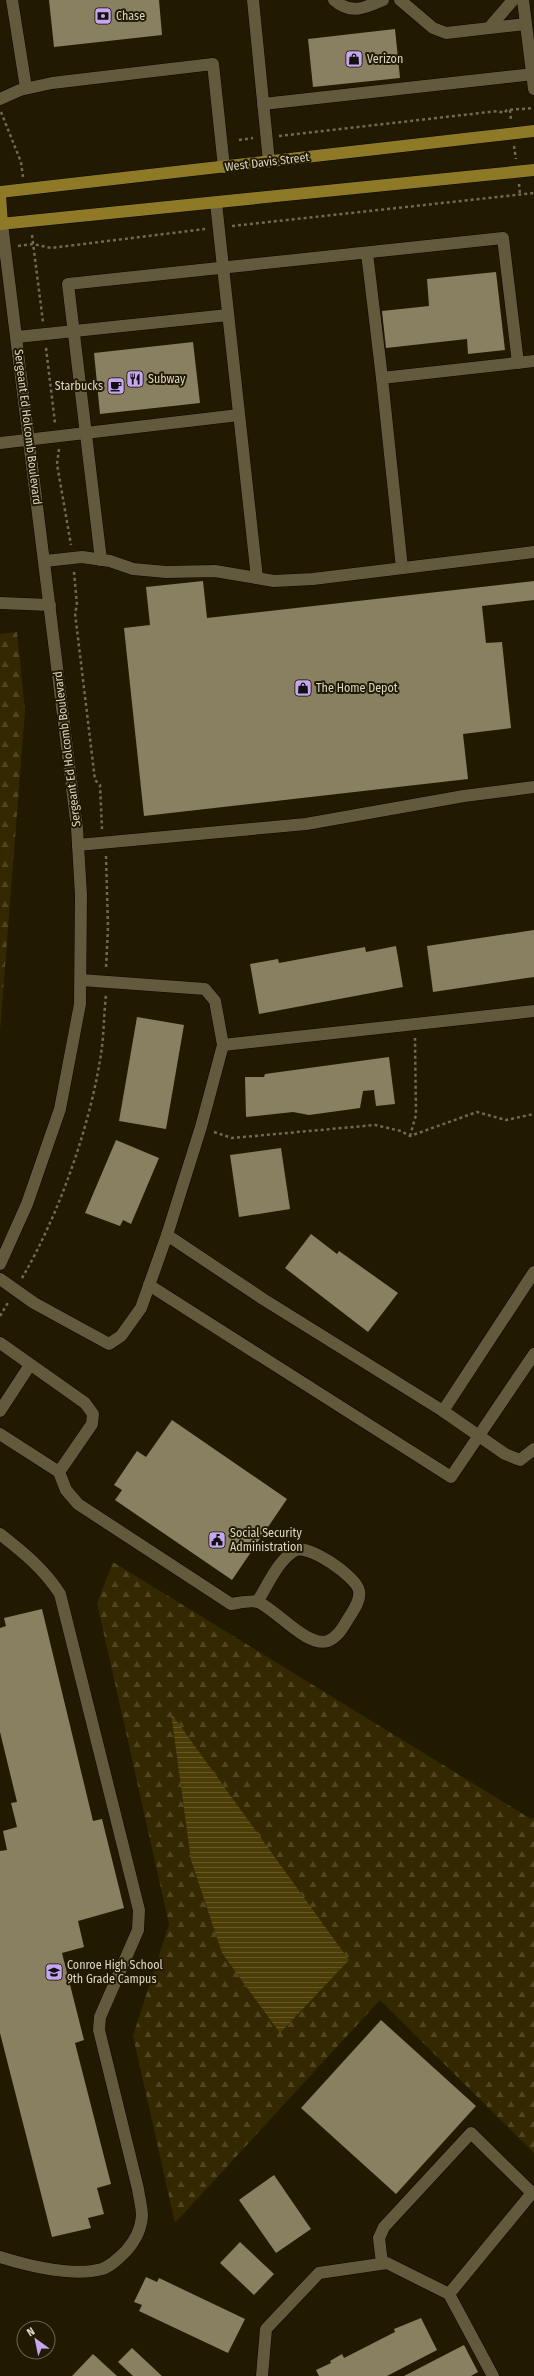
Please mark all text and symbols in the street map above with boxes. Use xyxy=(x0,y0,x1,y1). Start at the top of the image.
bank icon: Chase xyxy=(93,6,113,26)
place label: Chase xyxy=(116,9,145,23)
shop icon: Verizon xyxy=(344,49,364,69)
place label: Verizon xyxy=(367,52,403,66)
street label: West Davis Street xyxy=(224,150,310,174)
street label: Sergeant Ed Holcomb Boulevard xyxy=(12,348,44,506)
restaurant icon: Subway xyxy=(125,369,145,389)
place label: Subway xyxy=(148,372,186,386)
cafe icon: Starbucks xyxy=(106,376,126,396)
place label: Starbucks xyxy=(55,379,103,393)
street label: Sergeant Ed Holcomb Boulevard xyxy=(51,670,83,828)
shop icon: The Home Depot xyxy=(293,678,313,698)
place label: The Home Depot xyxy=(316,681,398,695)
place label: Social Security Administration xyxy=(230,1526,303,1554)
public building icon: Social Security Administration xyxy=(207,1530,227,1550)
place label: Conroe High School 9th Grade Campus xyxy=(67,1958,163,1986)
school or university icon: Conroe High School 9th Grade Campus xyxy=(44,1962,64,1982)
north arrow xyxy=(16,2320,56,2360)
text: N xyxy=(25,2325,37,2339)

